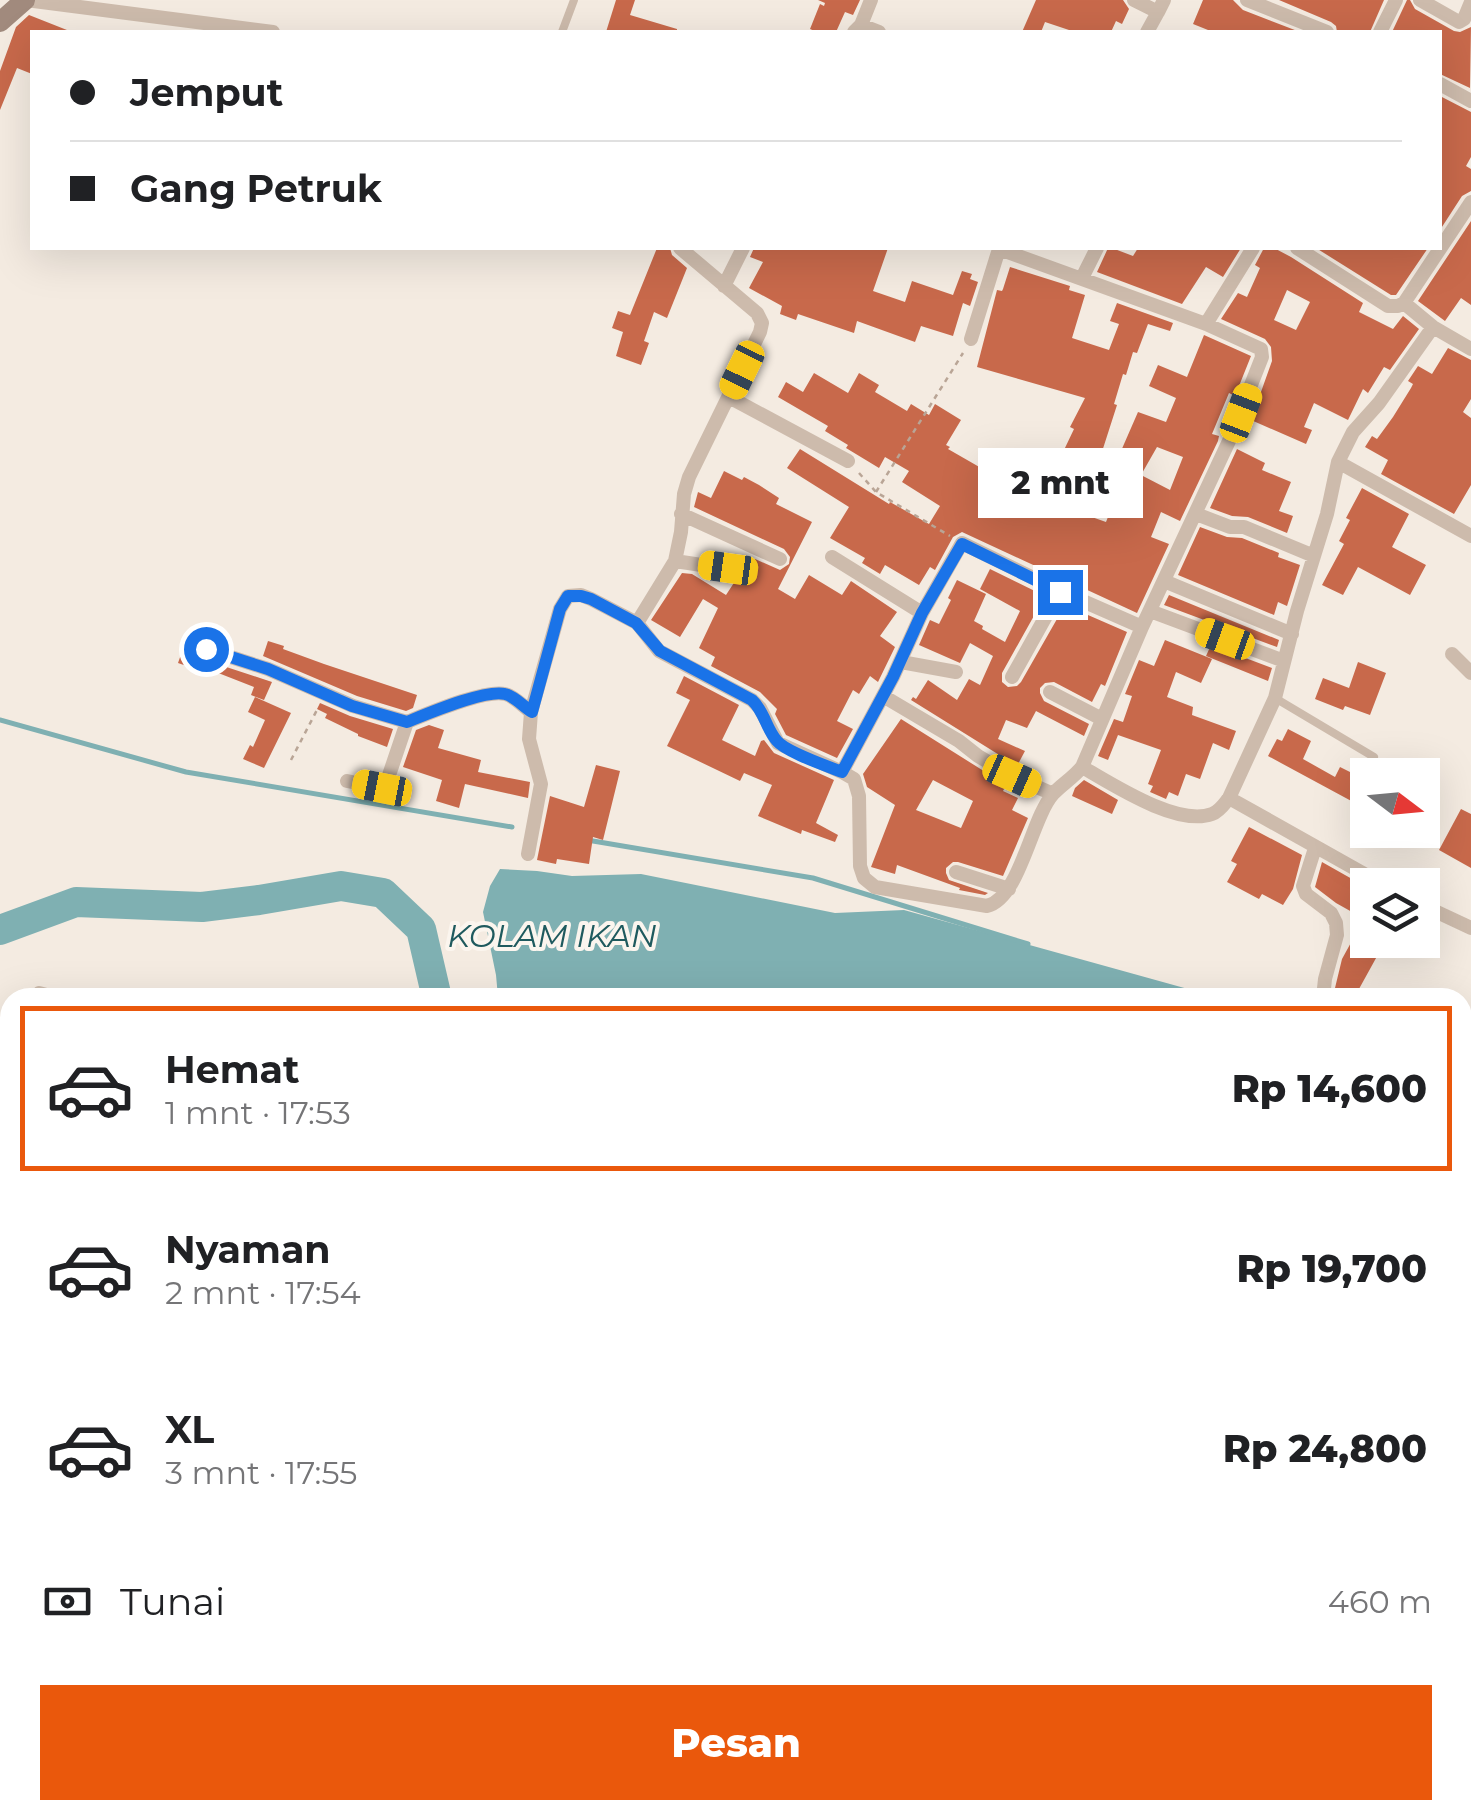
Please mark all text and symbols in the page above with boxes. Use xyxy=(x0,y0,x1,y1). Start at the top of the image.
text: Jemput xyxy=(130,69,283,116)
text: Gang Petruk xyxy=(130,165,382,212)
car xyxy=(715,336,769,404)
car xyxy=(1216,380,1266,446)
callout: 2 mnt xyxy=(978,447,1142,517)
text: 2 mnt xyxy=(1011,463,1110,502)
car xyxy=(696,549,760,587)
route end xyxy=(1038,570,1083,615)
car xyxy=(1192,615,1258,663)
route start xyxy=(184,627,229,672)
car xyxy=(978,750,1046,802)
north arrow xyxy=(1350,758,1440,848)
map controls xyxy=(1350,758,1440,958)
car xyxy=(350,768,414,808)
button: layers xyxy=(1350,868,1440,958)
water label: KOLAM IKAN xyxy=(447,916,657,955)
icon: car xyxy=(45,1044,135,1134)
text: Hemat xyxy=(165,1046,300,1093)
text: Rp 14,600 xyxy=(1232,1065,1427,1112)
text: 1 mnt · 17:53 xyxy=(165,1093,351,1132)
icon: car xyxy=(45,1224,135,1314)
text: Nyaman xyxy=(165,1226,331,1273)
text: Rp 19,700 xyxy=(1237,1245,1427,1292)
text: 2 mnt · 17:54 xyxy=(165,1273,361,1312)
icon: car xyxy=(45,1404,135,1494)
text: XL xyxy=(165,1406,214,1453)
text: Rp 24,800 xyxy=(1223,1425,1427,1472)
text: 3 mnt · 17:55 xyxy=(165,1453,357,1492)
icon: cash xyxy=(40,1574,95,1629)
text: Tunai xyxy=(120,1578,225,1625)
text: 460 m xyxy=(1328,1582,1432,1621)
button: Pesan xyxy=(40,1685,1432,1800)

